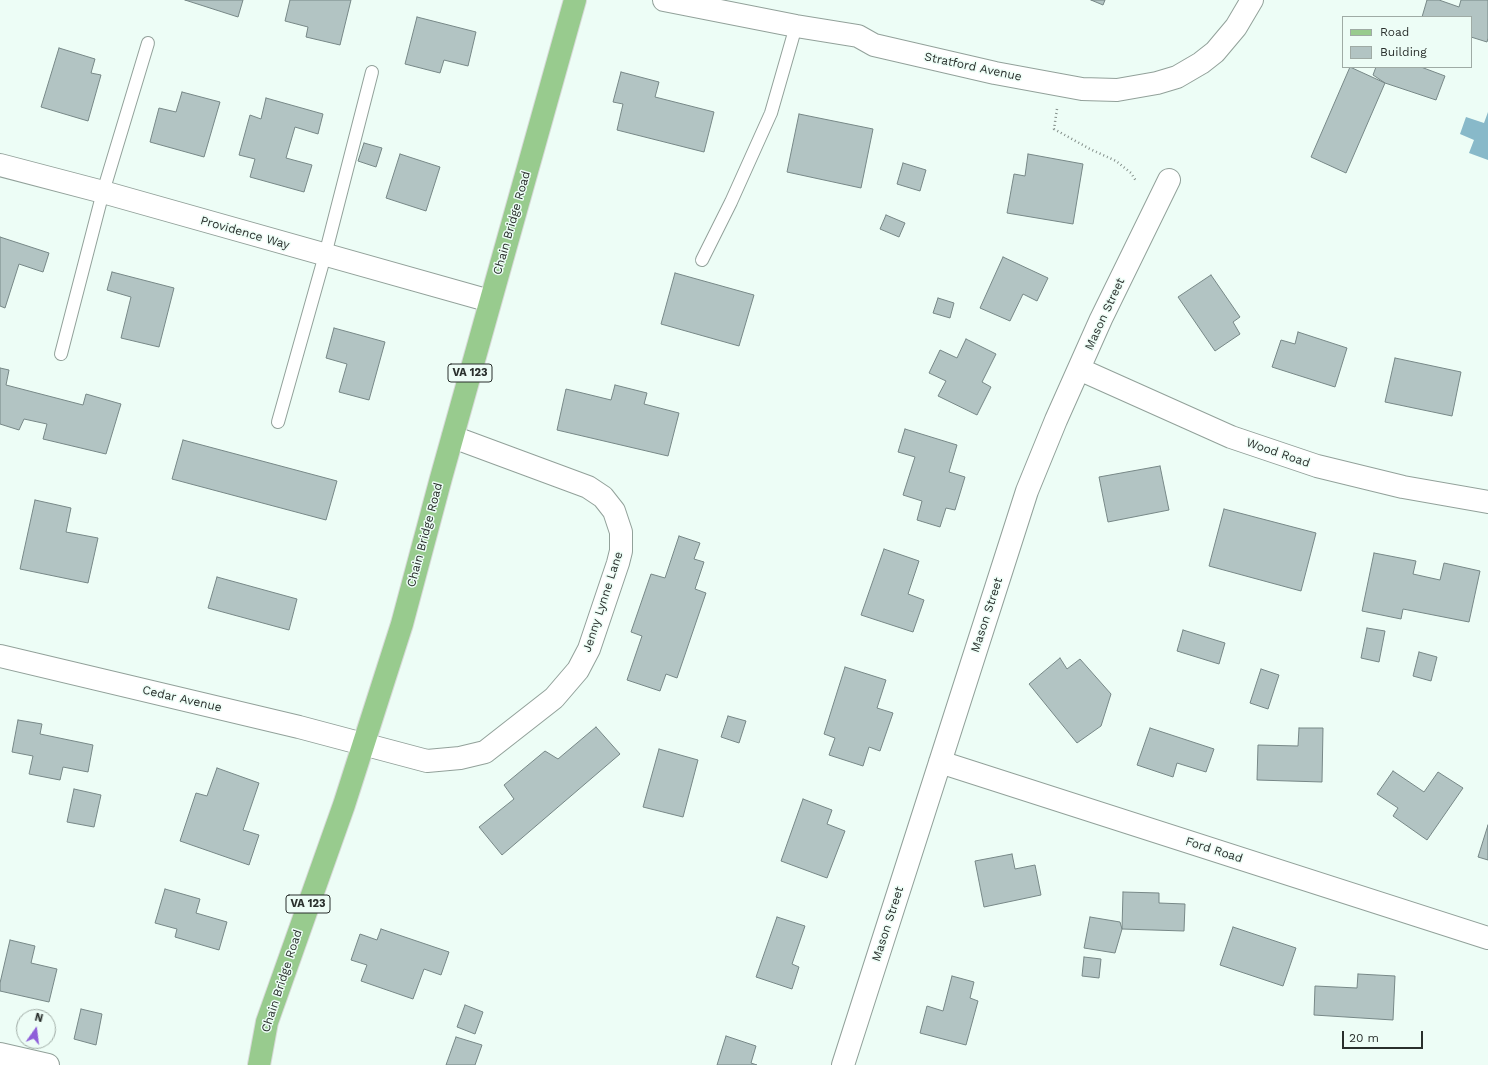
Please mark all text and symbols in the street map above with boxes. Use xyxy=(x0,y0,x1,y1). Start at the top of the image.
legend xyxy=(1342,16,1472,68)
text: Road xyxy=(1380,25,1409,39)
text: Building xyxy=(1380,45,1427,59)
street label: Stratford Avenue xyxy=(923,50,1023,84)
street label: Chain Bridge Road xyxy=(490,169,534,277)
street label: Providence Way xyxy=(199,213,291,253)
street label: Mason Street xyxy=(1082,276,1128,352)
road number: VA 123 xyxy=(448,364,492,382)
street label: Wood Road xyxy=(1244,435,1312,471)
street label: Chain Bridge Road xyxy=(404,481,446,589)
street label: Jenny Lynne Lane xyxy=(580,550,626,654)
street label: Mason Street xyxy=(968,576,1006,654)
street label: Cedar Avenue xyxy=(141,683,223,715)
street label: Ford Road xyxy=(1183,834,1245,866)
street label: Mason Street xyxy=(869,885,907,963)
road number: VA 123 xyxy=(286,895,330,913)
street label: Chain Bridge Road xyxy=(259,928,305,1034)
north arrow xyxy=(16,1009,56,1049)
text: N xyxy=(33,1011,44,1025)
scale bar xyxy=(1344,1023,1425,1049)
text: 20 m xyxy=(1349,1031,1379,1045)

